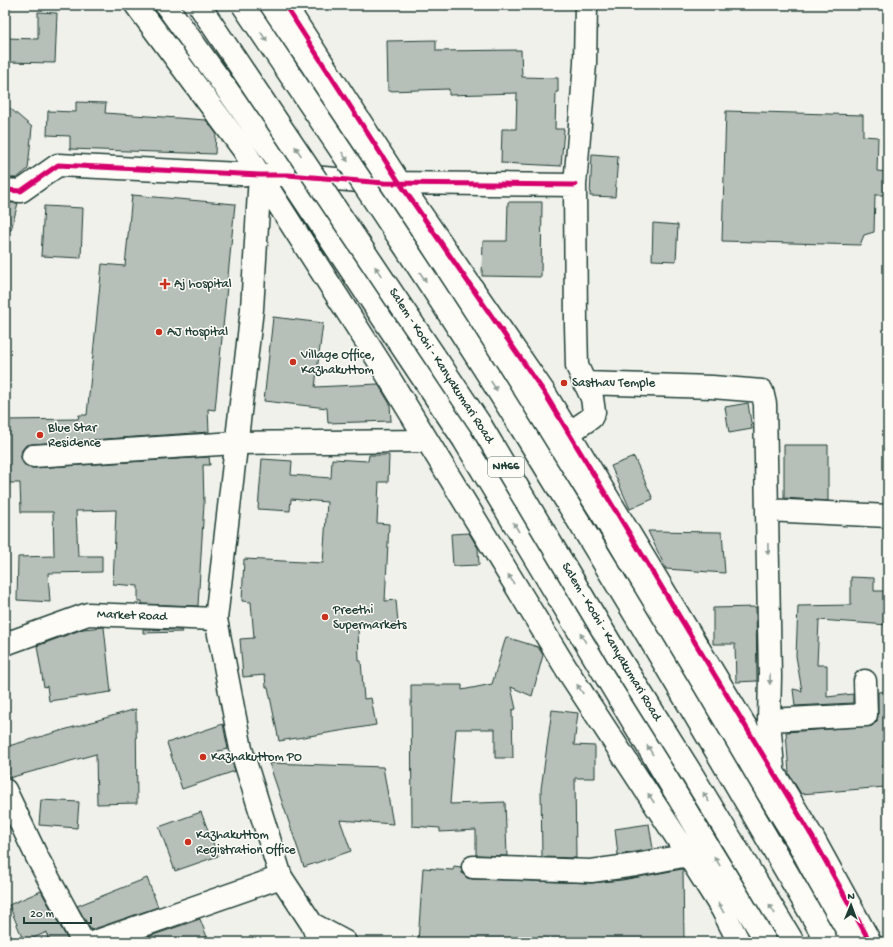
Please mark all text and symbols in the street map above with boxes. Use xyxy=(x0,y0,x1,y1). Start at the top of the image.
one-way arrow xyxy=(260,32,268,43)
one-way arrow xyxy=(294,146,302,157)
one-way arrow xyxy=(341,151,348,163)
one-way arrow xyxy=(374,266,382,276)
one-way arrow xyxy=(420,272,427,283)
place label: Aj hospital xyxy=(174,277,232,292)
marker: Aj hospital xyxy=(159,278,171,290)
street label: Salem - Kochi - Kanyakumari Road xyxy=(385,286,498,448)
place label: AJ Hospital xyxy=(167,325,228,340)
marker: AJ Hospital xyxy=(154,327,164,337)
place label: Village Office, Kazhakuttom xyxy=(300,348,375,378)
marker: Village Office, Kazhakuttom xyxy=(288,357,298,367)
place label: Sasthav Temple xyxy=(572,376,656,391)
marker: Sasthav Temple xyxy=(559,378,569,388)
one-way arrow xyxy=(491,380,498,392)
place label: Blue Star Residence xyxy=(47,421,101,451)
marker: Blue Star Residence xyxy=(35,430,45,440)
road number: NH66 xyxy=(488,457,524,477)
one-way arrow xyxy=(513,521,520,533)
one-way arrow xyxy=(765,543,771,556)
street label: Salem - Kochi - Kanyakumari Road xyxy=(558,560,665,725)
one-way arrow xyxy=(508,573,515,585)
place label: Preethi Supermarkets xyxy=(332,603,408,633)
street label: Market Road xyxy=(97,607,169,625)
marker: Preethi Supermarkets xyxy=(320,612,330,622)
one-way arrow xyxy=(579,633,587,643)
one-way arrow xyxy=(767,673,773,686)
one-way arrow xyxy=(576,683,583,695)
one-way arrow xyxy=(646,744,653,756)
place label: Kazhakuttom PO xyxy=(211,750,302,765)
marker: Kazhakuttom PO xyxy=(198,752,208,762)
one-way arrow xyxy=(703,791,710,803)
one-way arrow xyxy=(647,793,655,803)
place label: Kazhakuttom Registration Office xyxy=(196,828,296,858)
marker: Kazhakuttom Registration Office xyxy=(183,837,193,847)
one-way arrow xyxy=(713,855,720,867)
north arrow xyxy=(831,885,871,925)
text: N xyxy=(847,891,855,903)
scale bar xyxy=(24,899,91,925)
one-way arrow xyxy=(717,902,724,914)
one-way arrow xyxy=(768,904,776,914)
text: 20 m xyxy=(30,908,55,922)

